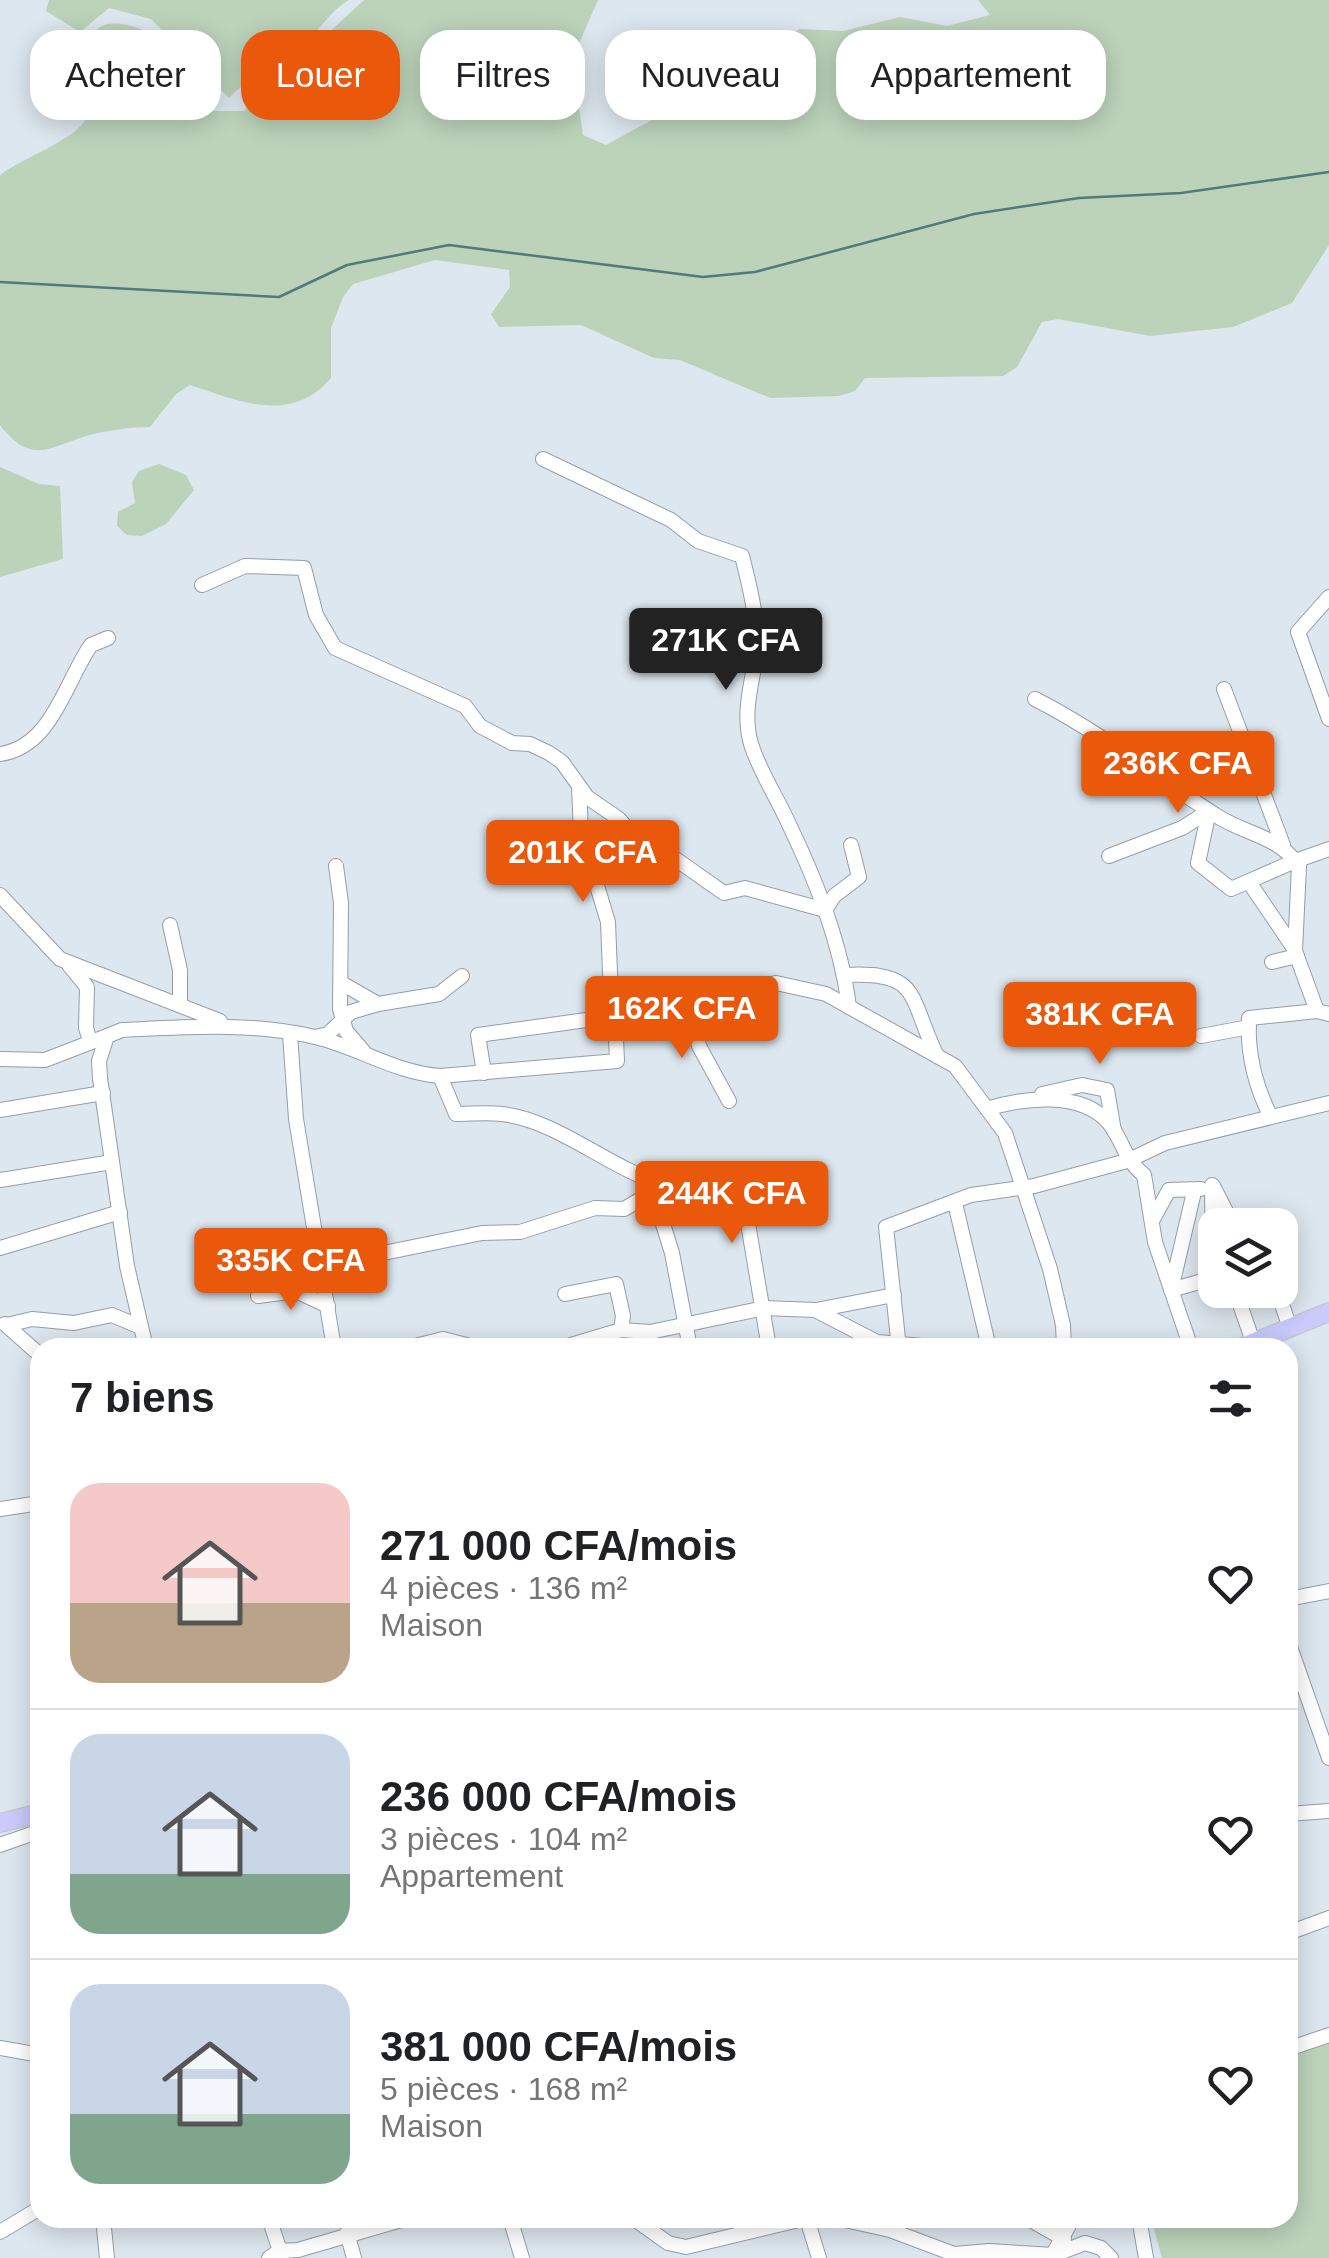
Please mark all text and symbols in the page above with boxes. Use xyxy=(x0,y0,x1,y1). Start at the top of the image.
chip: Acheter xyxy=(30,30,221,120)
chip: Louer xyxy=(241,30,400,120)
chip: Filtres xyxy=(420,30,585,120)
chip: Nouveau xyxy=(605,30,816,120)
chip: Appartement xyxy=(836,30,1106,120)
pin: 271K CFA xyxy=(623,608,829,693)
text: 271K CFA xyxy=(651,622,801,658)
pin: 236K CFA xyxy=(1075,731,1281,816)
text: 236K CFA xyxy=(1103,745,1253,781)
pin: 201K CFA xyxy=(480,820,686,905)
text: 201K CFA xyxy=(508,834,658,870)
pin: 162K CFA xyxy=(579,976,785,1061)
pin: 381K CFA xyxy=(997,982,1203,1067)
text: 162K CFA xyxy=(607,990,757,1026)
text: 381K CFA xyxy=(1025,996,1175,1032)
pin: 244K CFA xyxy=(629,1161,835,1246)
text: 244K CFA xyxy=(657,1175,807,1211)
map controls xyxy=(1198,1208,1298,1308)
button: layers xyxy=(1198,1208,1298,1308)
pin: 335K CFA xyxy=(188,1228,394,1313)
text: 335K CFA xyxy=(216,1242,366,1278)
icon: filters xyxy=(1203,1371,1258,1426)
text: 7 biens xyxy=(70,1374,215,1421)
text: 271 000 CFA/mois xyxy=(380,1522,737,1569)
icon: home xyxy=(150,1523,270,1643)
icon: heart xyxy=(1203,1556,1258,1611)
text: 4 pièces · 136 m² xyxy=(380,1570,627,1606)
text: Maison xyxy=(380,1607,483,1643)
text: 236 000 CFA/mois xyxy=(380,1773,737,1820)
icon: home xyxy=(150,1774,270,1894)
icon: heart xyxy=(1203,1807,1258,1862)
text: 3 pièces · 104 m² xyxy=(380,1821,627,1857)
text: Appartement xyxy=(380,1858,563,1894)
text: 381 000 CFA/mois xyxy=(380,2023,737,2070)
icon: home xyxy=(150,2024,270,2144)
icon: heart xyxy=(1203,2057,1258,2112)
text: 5 pièces · 168 m² xyxy=(380,2071,627,2107)
text: Maison xyxy=(380,2108,483,2144)

